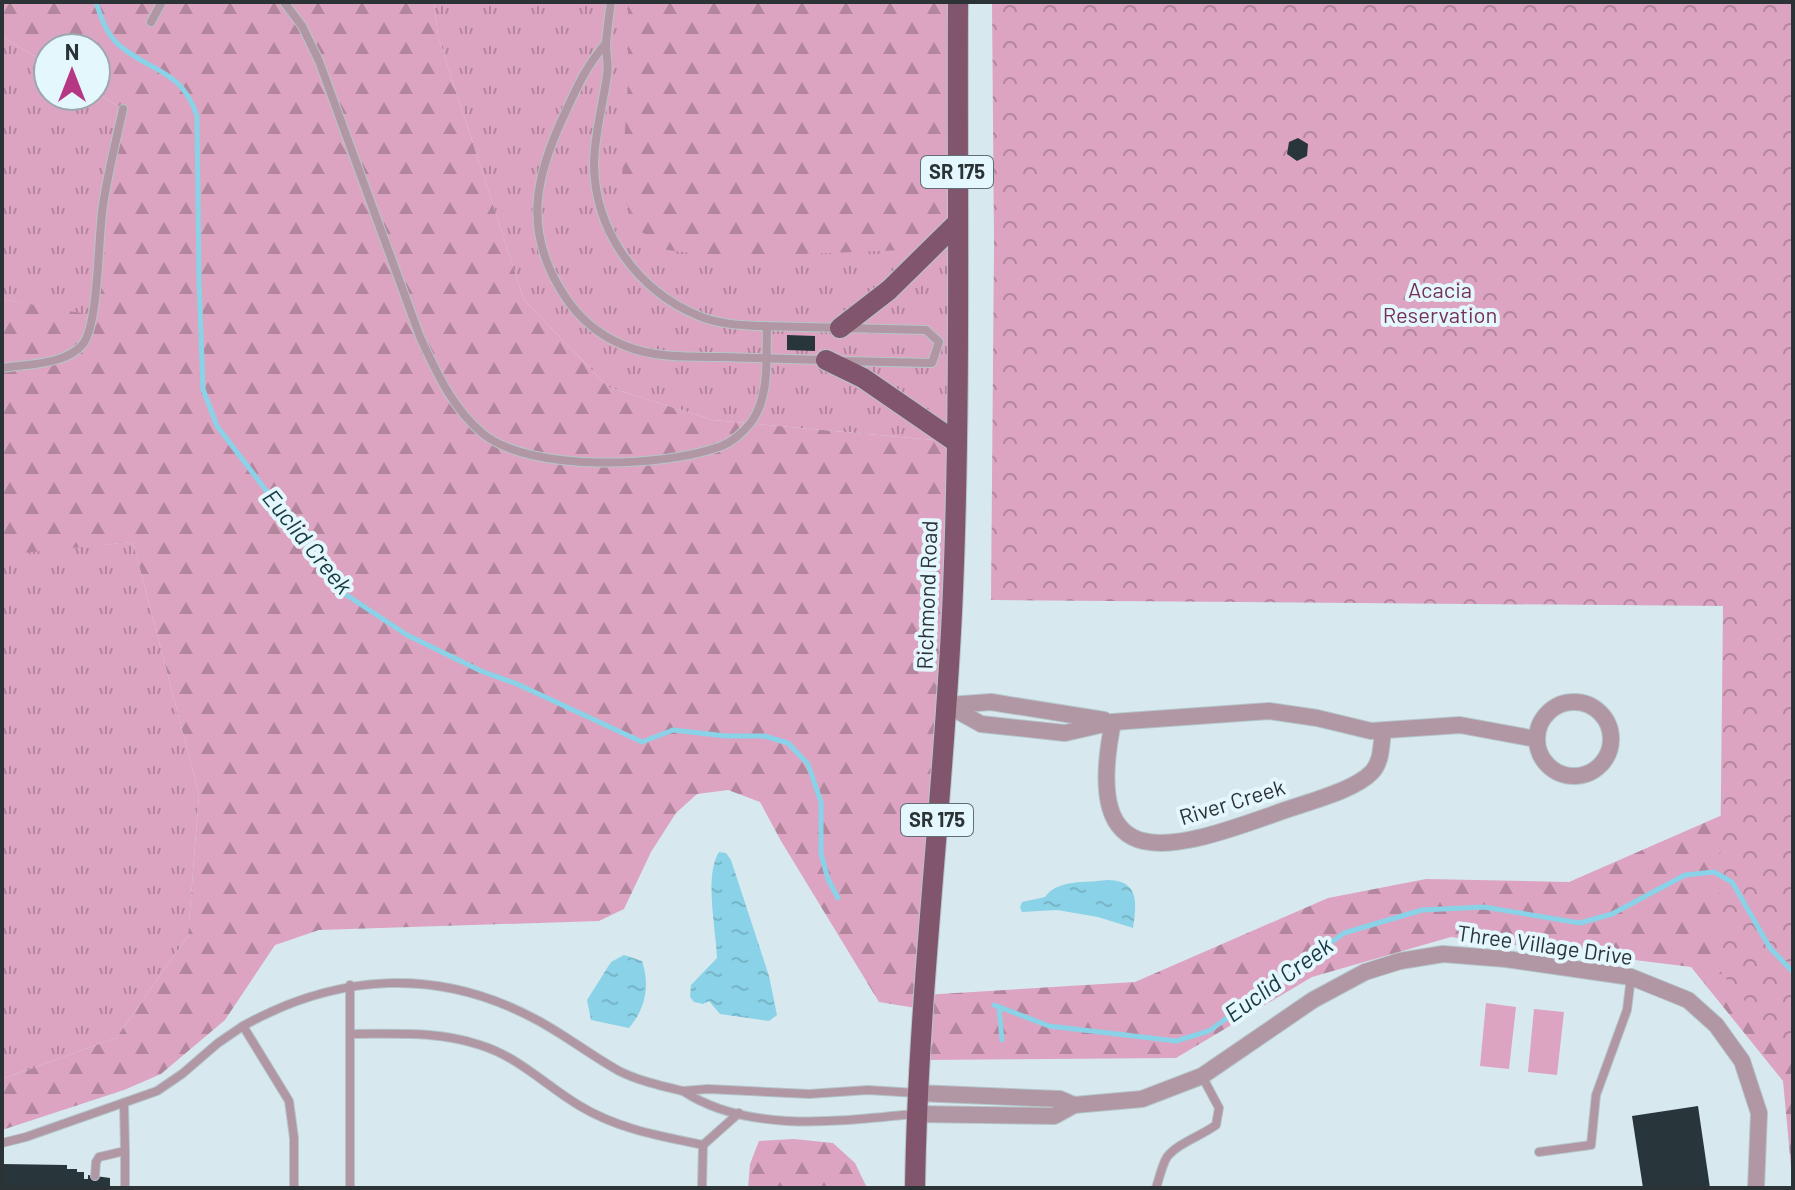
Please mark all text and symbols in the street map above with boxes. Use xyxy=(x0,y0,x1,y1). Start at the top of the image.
north arrow xyxy=(32,32,112,112)
text: N xyxy=(65,38,79,64)
road number: SR 175 xyxy=(921,156,993,188)
park label: Acacia Reservation xyxy=(1383,276,1497,327)
water label: Euclid Creek xyxy=(257,483,359,600)
street label: Richmond Road xyxy=(910,520,942,670)
street label: River Creek xyxy=(1176,773,1288,829)
road number: SR 175 xyxy=(901,804,973,836)
street label: Three Village Drive xyxy=(1456,919,1635,969)
water label: Euclid Creek xyxy=(1219,930,1338,1028)

